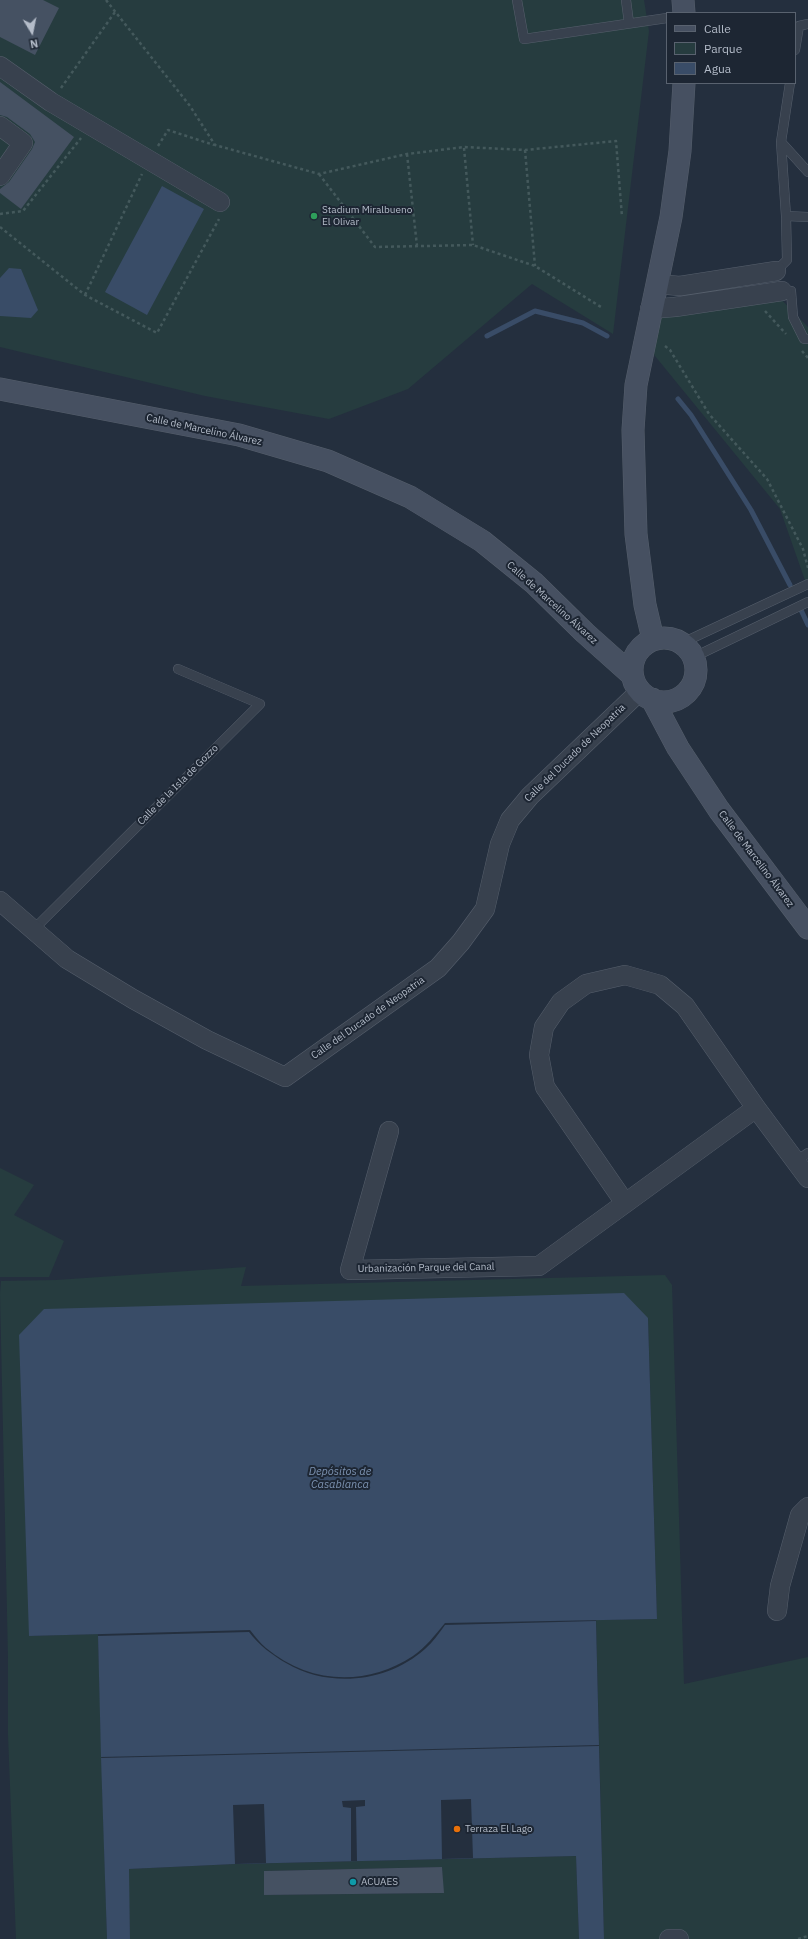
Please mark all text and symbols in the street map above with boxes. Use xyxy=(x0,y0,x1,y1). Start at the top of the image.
north arrow xyxy=(12,12,52,52)
legend xyxy=(666,12,796,84)
text: Calle xyxy=(704,21,731,36)
text: N xyxy=(29,36,39,51)
text: Parque xyxy=(704,41,742,56)
text: Agua xyxy=(704,61,731,76)
place label: Stadium Miralbueno El Olivar xyxy=(322,204,412,228)
marker: Stadium Miralbueno El Olivar xyxy=(309,211,319,221)
street label: Calle de Marcelino Álvarez xyxy=(145,412,263,448)
street label: Calle de Marcelino Álvarez xyxy=(504,559,600,647)
street label: Calle del Ducado de Neopatria xyxy=(522,702,628,804)
street label: Calle de la Isla de Gozzo xyxy=(135,742,221,828)
street label: Calle de Marcelino Álvarez xyxy=(716,808,796,910)
street label: Calle del Ducado de Neopatria xyxy=(309,974,427,1062)
street label: Urbanización Parque del Canal xyxy=(357,1261,495,1275)
water label: Depósitos de Casablanca xyxy=(309,1465,371,1491)
place label: Terraza El Lago xyxy=(465,1823,533,1835)
marker: Terraza El Lago xyxy=(452,1824,462,1834)
place label: ACUAES xyxy=(361,1876,398,1888)
marker: ACUAES xyxy=(348,1877,358,1887)

